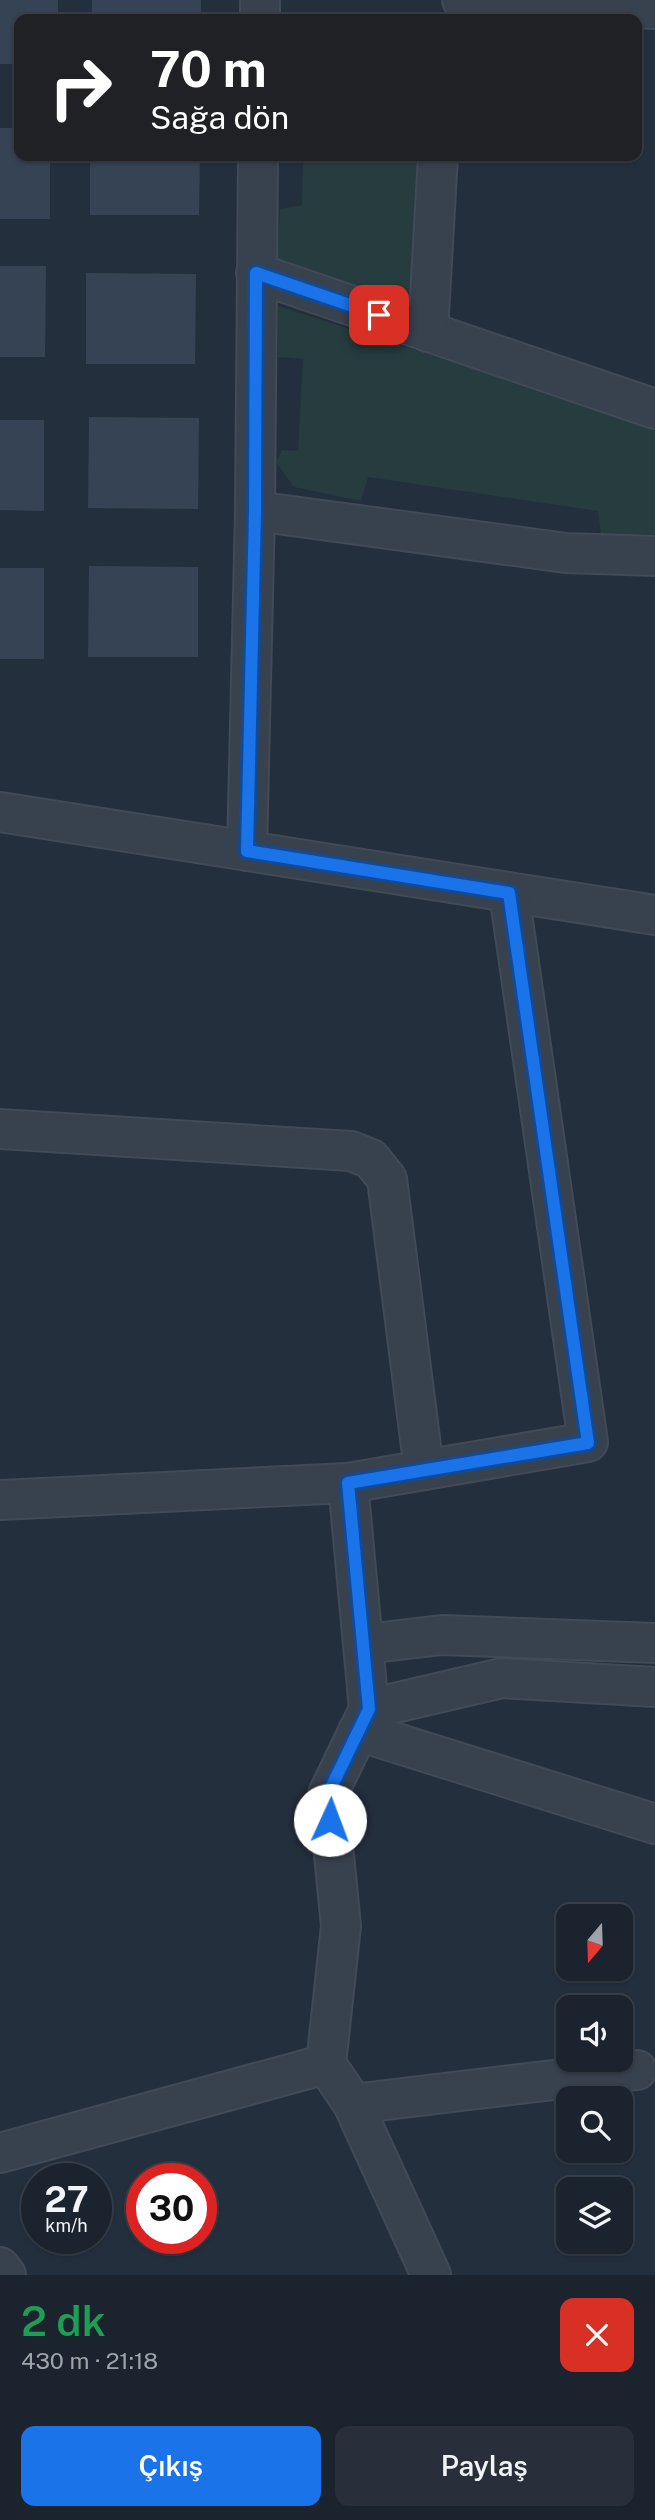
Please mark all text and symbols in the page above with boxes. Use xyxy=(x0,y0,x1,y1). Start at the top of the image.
text: 70 m xyxy=(150,40,267,98)
icon: right xyxy=(35,42,126,133)
text: Sağa dön xyxy=(150,99,289,136)
pin xyxy=(349,285,409,345)
icon: arrive xyxy=(360,296,398,334)
position arrow xyxy=(293,1783,367,1857)
north arrow xyxy=(556,1904,634,1981)
map controls xyxy=(556,1904,633,2254)
button: sound xyxy=(556,1995,633,2072)
button: search xyxy=(556,2086,633,2163)
speed limit sign: 30 xyxy=(126,2163,217,2254)
button: layers xyxy=(556,2177,633,2254)
text: 27 xyxy=(44,2179,89,2220)
text: km/h xyxy=(45,2215,88,2236)
text: 2 dk xyxy=(21,2296,106,2345)
button: close xyxy=(560,2298,634,2372)
text: 430 m · 21:18 xyxy=(21,2347,158,2374)
button: Çıkış xyxy=(21,2426,321,2506)
button: Paylaş xyxy=(335,2426,634,2506)

